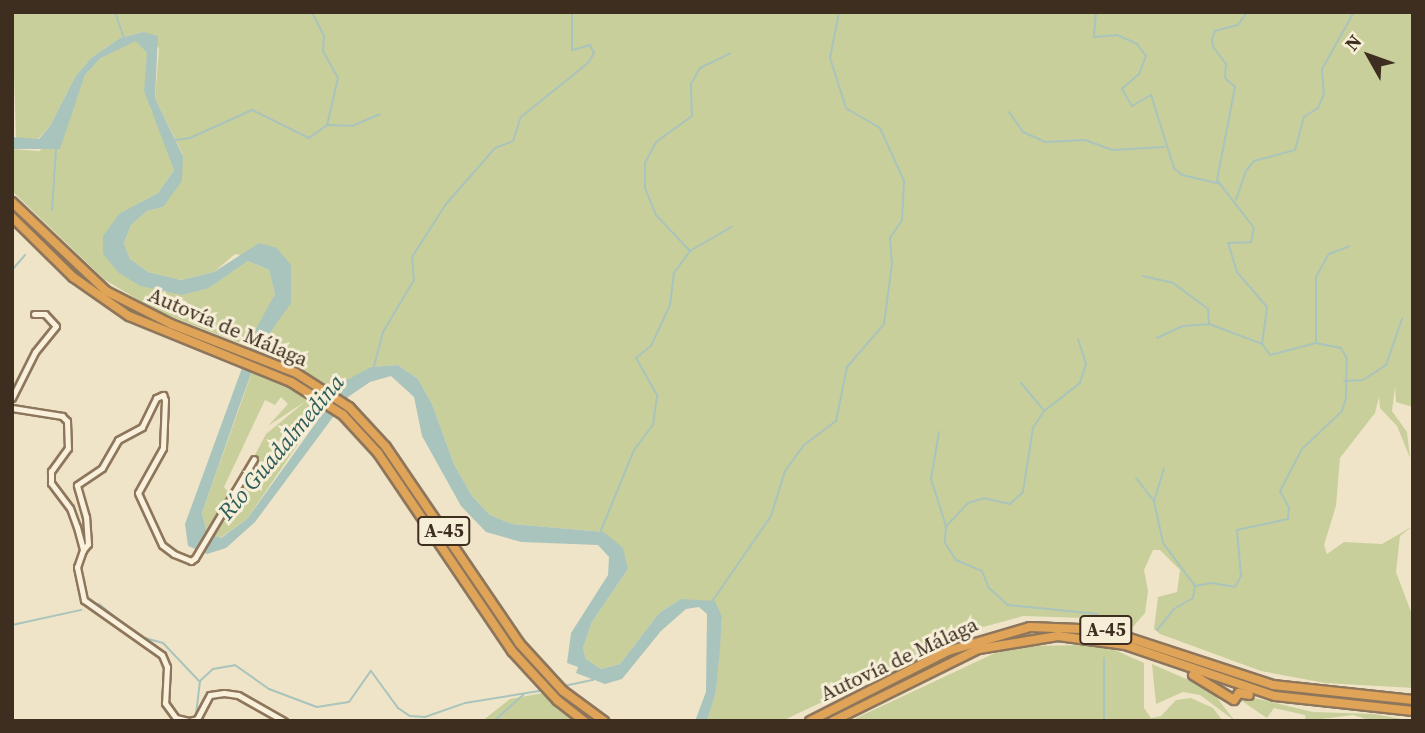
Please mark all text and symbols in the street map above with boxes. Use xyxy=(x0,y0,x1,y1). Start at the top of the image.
north arrow xyxy=(1334,21,1404,91)
text: N xyxy=(1339,29,1367,56)
street label: Autovía de Málaga xyxy=(144,282,312,372)
water label: Río Guadalmedina xyxy=(212,369,350,525)
road number: A-45 xyxy=(416,516,472,546)
street label: Autovía de Málaga xyxy=(816,611,982,707)
road number: A-45 xyxy=(1078,614,1134,646)

